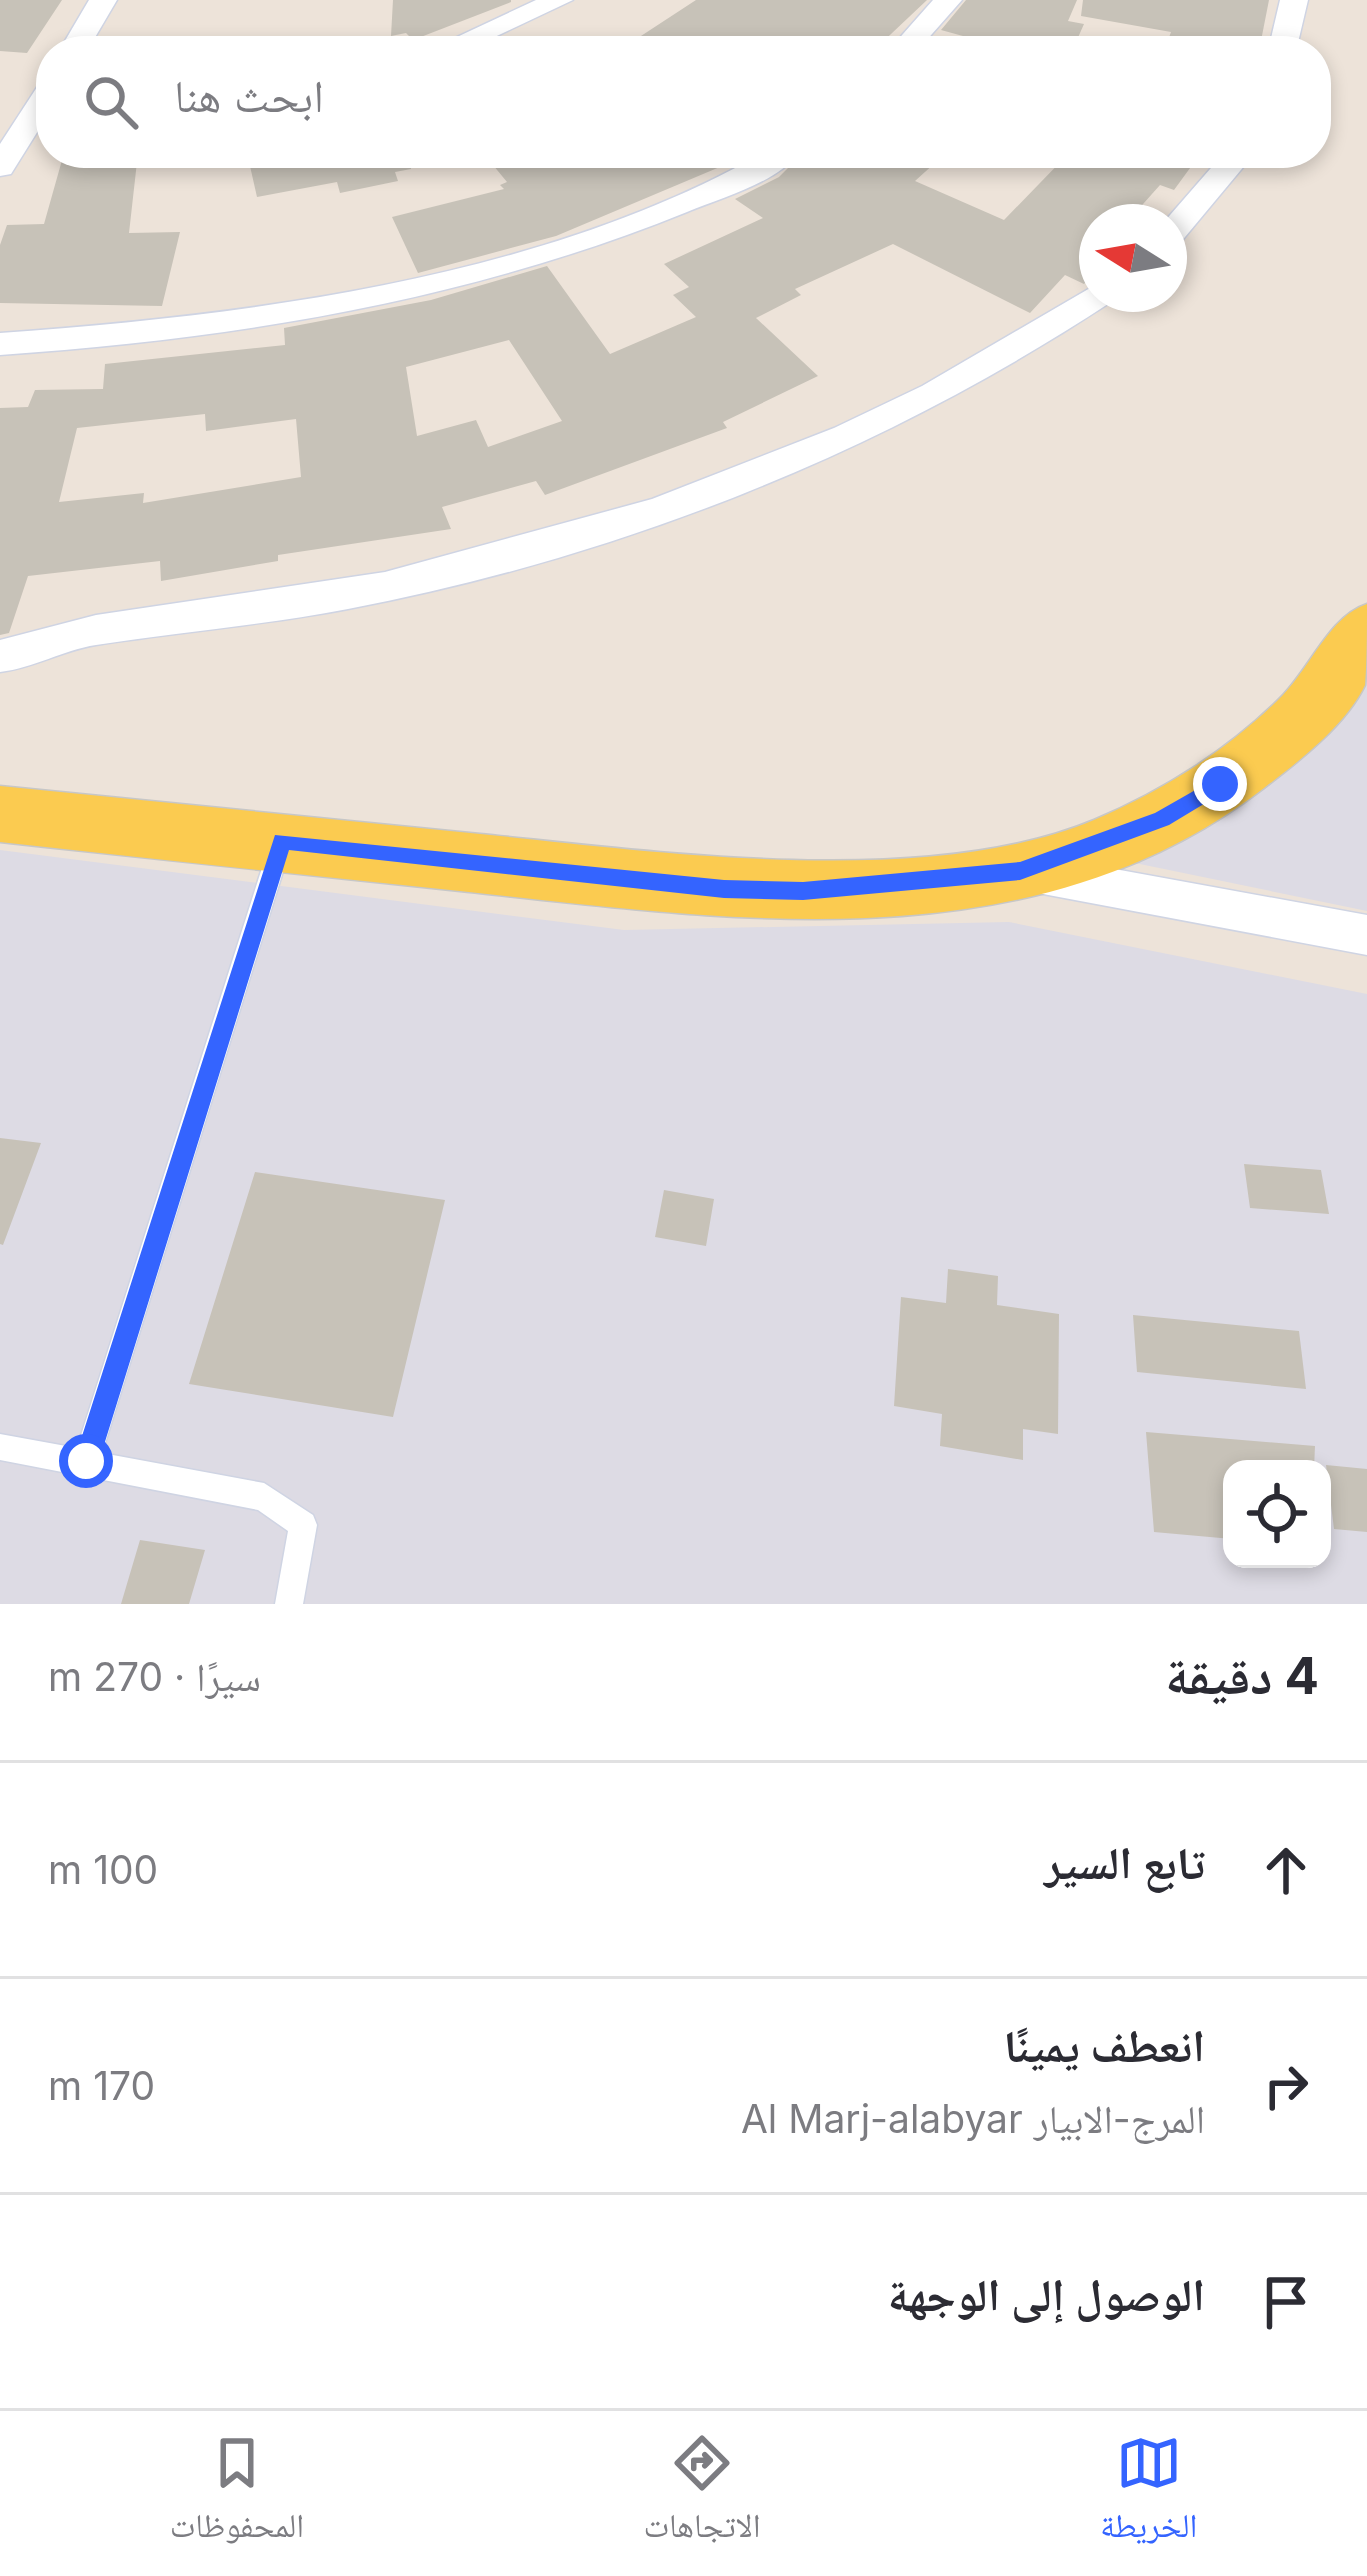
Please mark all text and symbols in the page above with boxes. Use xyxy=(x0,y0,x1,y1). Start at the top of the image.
search box xyxy=(36,36,1331,168)
text: ابحث هنا xyxy=(174,68,324,123)
icon: search xyxy=(78,69,144,135)
north arrow xyxy=(1079,204,1187,312)
route end xyxy=(1193,757,1247,811)
route start xyxy=(59,1434,113,1488)
map controls xyxy=(1223,1460,1331,1568)
button: locate xyxy=(1223,1460,1331,1568)
text: 4 دقيقة xyxy=(1165,1645,1319,1706)
text: سيرًا · 270 m xyxy=(48,1653,261,1700)
text: تابع السير xyxy=(1044,1835,1205,1890)
icon: ahead xyxy=(1253,1837,1319,1903)
text: 100 m xyxy=(48,1846,158,1893)
text: انعطف يمينًا xyxy=(1003,2018,1205,2073)
icon: right xyxy=(1253,2053,1319,2119)
text: 170 m xyxy=(48,2062,155,2109)
text: المرج-الابيار Al Marj-alabyar xyxy=(741,2095,1205,2142)
text: الوصول إلى الوجهة xyxy=(888,2267,1205,2322)
icon: arrive xyxy=(1253,2269,1319,2335)
tab: المحفوظات xyxy=(170,2430,304,2558)
tab: الاتجاهات xyxy=(643,2430,761,2558)
tab: الخريطة xyxy=(1100,2430,1197,2558)

